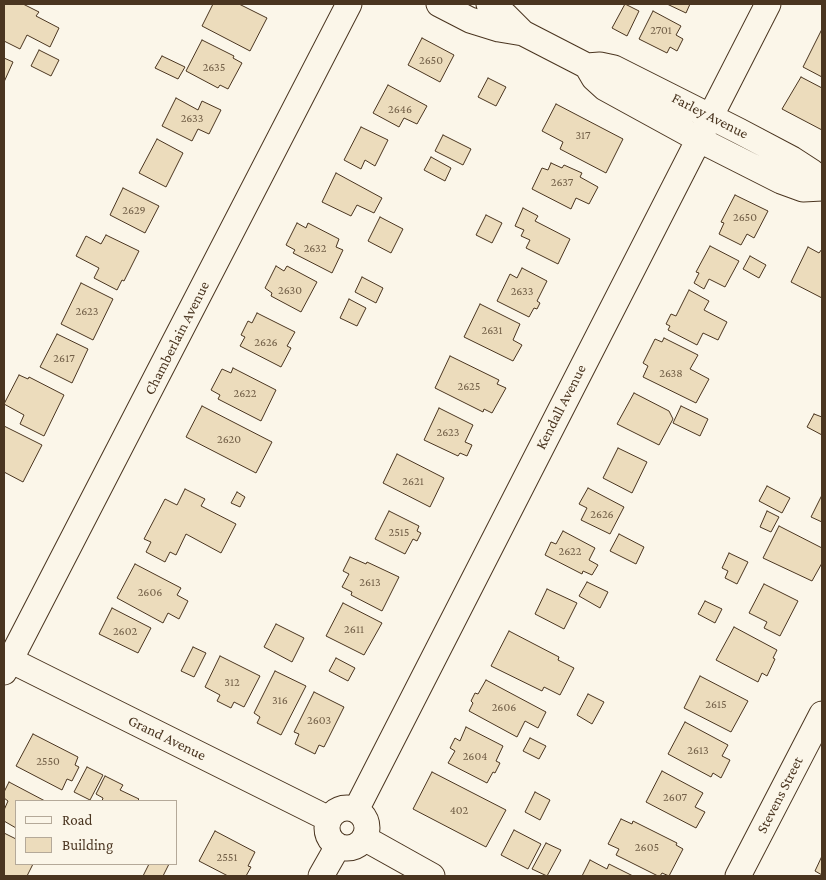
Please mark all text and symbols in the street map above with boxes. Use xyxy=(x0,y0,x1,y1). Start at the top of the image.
house number: 2701 xyxy=(650,23,672,37)
house number: 2650 xyxy=(419,53,443,67)
house number: 2635 xyxy=(203,60,225,74)
street label: Farley Avenue xyxy=(669,89,751,143)
house number: 2646 xyxy=(388,102,412,116)
house number: 2633 xyxy=(181,111,203,125)
house number: 317 xyxy=(575,128,591,142)
house number: 2637 xyxy=(551,175,573,189)
house number: 2629 xyxy=(122,203,146,217)
house number: 2650 xyxy=(733,210,757,224)
house number: 2632 xyxy=(304,241,326,255)
street label: Chamberlain Avenue xyxy=(141,278,213,398)
house number: 2630 xyxy=(278,283,302,297)
house number: 2633 xyxy=(511,284,533,298)
house number: 2623 xyxy=(76,304,98,318)
house number: 2631 xyxy=(481,323,503,337)
house number: 2626 xyxy=(254,335,278,349)
house number: 2617 xyxy=(53,351,75,365)
street label: Kendall Avenue xyxy=(532,362,590,452)
house number: 2638 xyxy=(659,366,683,380)
house number: 2625 xyxy=(458,379,480,393)
house number: 2622 xyxy=(234,386,256,400)
house number: 2623 xyxy=(437,425,459,439)
house number: 2620 xyxy=(217,432,241,446)
house number: 2621 xyxy=(402,474,424,488)
house number: 2626 xyxy=(590,507,614,521)
house number: 2515 xyxy=(389,525,409,539)
house number: 2622 xyxy=(559,544,581,558)
house number: 2613 xyxy=(359,575,381,589)
house number: 2606 xyxy=(138,585,162,599)
house number: 2611 xyxy=(344,622,364,636)
house number: 2602 xyxy=(113,624,137,638)
house number: 312 xyxy=(224,675,240,689)
house number: 316 xyxy=(272,693,288,707)
house number: 2615 xyxy=(705,697,727,711)
house number: 2606 xyxy=(492,700,516,714)
street label: Grand Avenue xyxy=(125,711,209,765)
house number: 2603 xyxy=(307,713,331,727)
house number: 2613 xyxy=(687,743,709,757)
house number: 2604 xyxy=(463,749,487,763)
house number: 2550 xyxy=(36,754,60,768)
street label: Stevens Street xyxy=(753,754,807,836)
house number: 2607 xyxy=(663,790,687,804)
legend xyxy=(15,800,178,865)
house number: 402 xyxy=(450,803,468,817)
text: Road xyxy=(62,812,92,828)
text: Building xyxy=(62,837,113,853)
house number: 2605 xyxy=(635,840,659,854)
house number: 2551 xyxy=(217,850,237,864)

